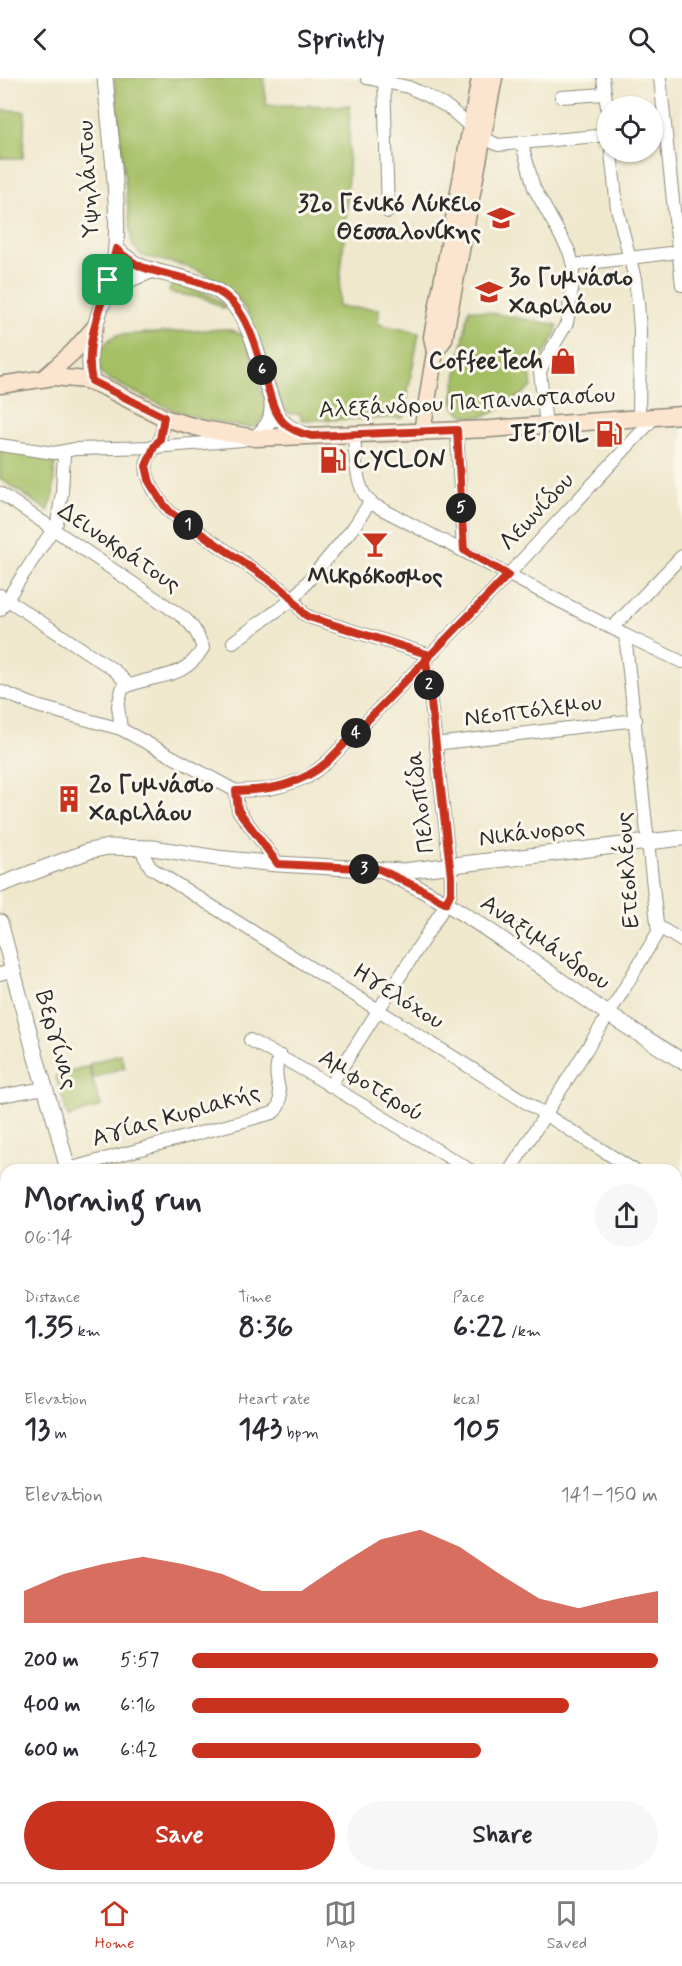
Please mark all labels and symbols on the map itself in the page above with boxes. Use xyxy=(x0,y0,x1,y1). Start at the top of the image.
street label: Υψηλάντου xyxy=(70,119,108,239)
place label: 32ο Γενικό Λύκειο Θεσσαλονίκης xyxy=(298,189,481,248)
school or university icon: 32ο Γενικό Λύκειο Θεσσαλονίκης xyxy=(486,203,516,233)
pin xyxy=(82,254,133,305)
place label: 3ο Γυμνάσιο Χαριλάου xyxy=(509,263,633,322)
school or university icon: 3ο Γυμνάσιο Χαριλάου xyxy=(474,277,504,307)
place label: CoffeeTech xyxy=(429,346,543,377)
shop icon: CoffeeTech xyxy=(548,346,578,376)
pin: 6 xyxy=(247,355,277,385)
street label: Αλεξάνδρου Παπαναστασίου xyxy=(318,380,616,426)
place label: JETOIL xyxy=(509,419,590,450)
fuel station icon: JETOIL xyxy=(594,419,624,449)
fuel station icon: CYCLON xyxy=(318,445,348,475)
place label: CYCLON xyxy=(353,445,446,476)
street label: Λεωνίδου xyxy=(493,466,581,558)
pin: 5 xyxy=(446,493,476,523)
street label: Δεινοκράτους xyxy=(52,495,186,601)
pin: 1 xyxy=(173,510,203,540)
bar icon: Μικρόκοσμος xyxy=(360,529,390,559)
place label: Μικρόκοσμος xyxy=(307,561,443,592)
pin: 2 xyxy=(414,670,444,700)
street label: Νεοπτόλεμου xyxy=(462,687,604,735)
pin: 4 xyxy=(341,718,371,748)
street label: Πελοπίδα xyxy=(399,749,443,855)
place label: 2ο Γυμνάσιο Χαριλάου xyxy=(89,770,214,829)
building icon: 2ο Γυμνάσιο Χαριλάου xyxy=(54,784,84,814)
street label: Νικάνορος xyxy=(477,811,587,855)
street label: Ετεοκλέους xyxy=(607,811,648,929)
pin: 3 xyxy=(349,854,379,884)
street label: Αναξιμάνδρου xyxy=(474,888,616,998)
street label: Ηγελόχου xyxy=(346,957,450,1037)
street label: Βεργίνας xyxy=(27,987,85,1093)
street label: Αμφοτερού xyxy=(313,1042,429,1130)
street label: Αγίας Κυριακής xyxy=(88,1077,264,1155)

